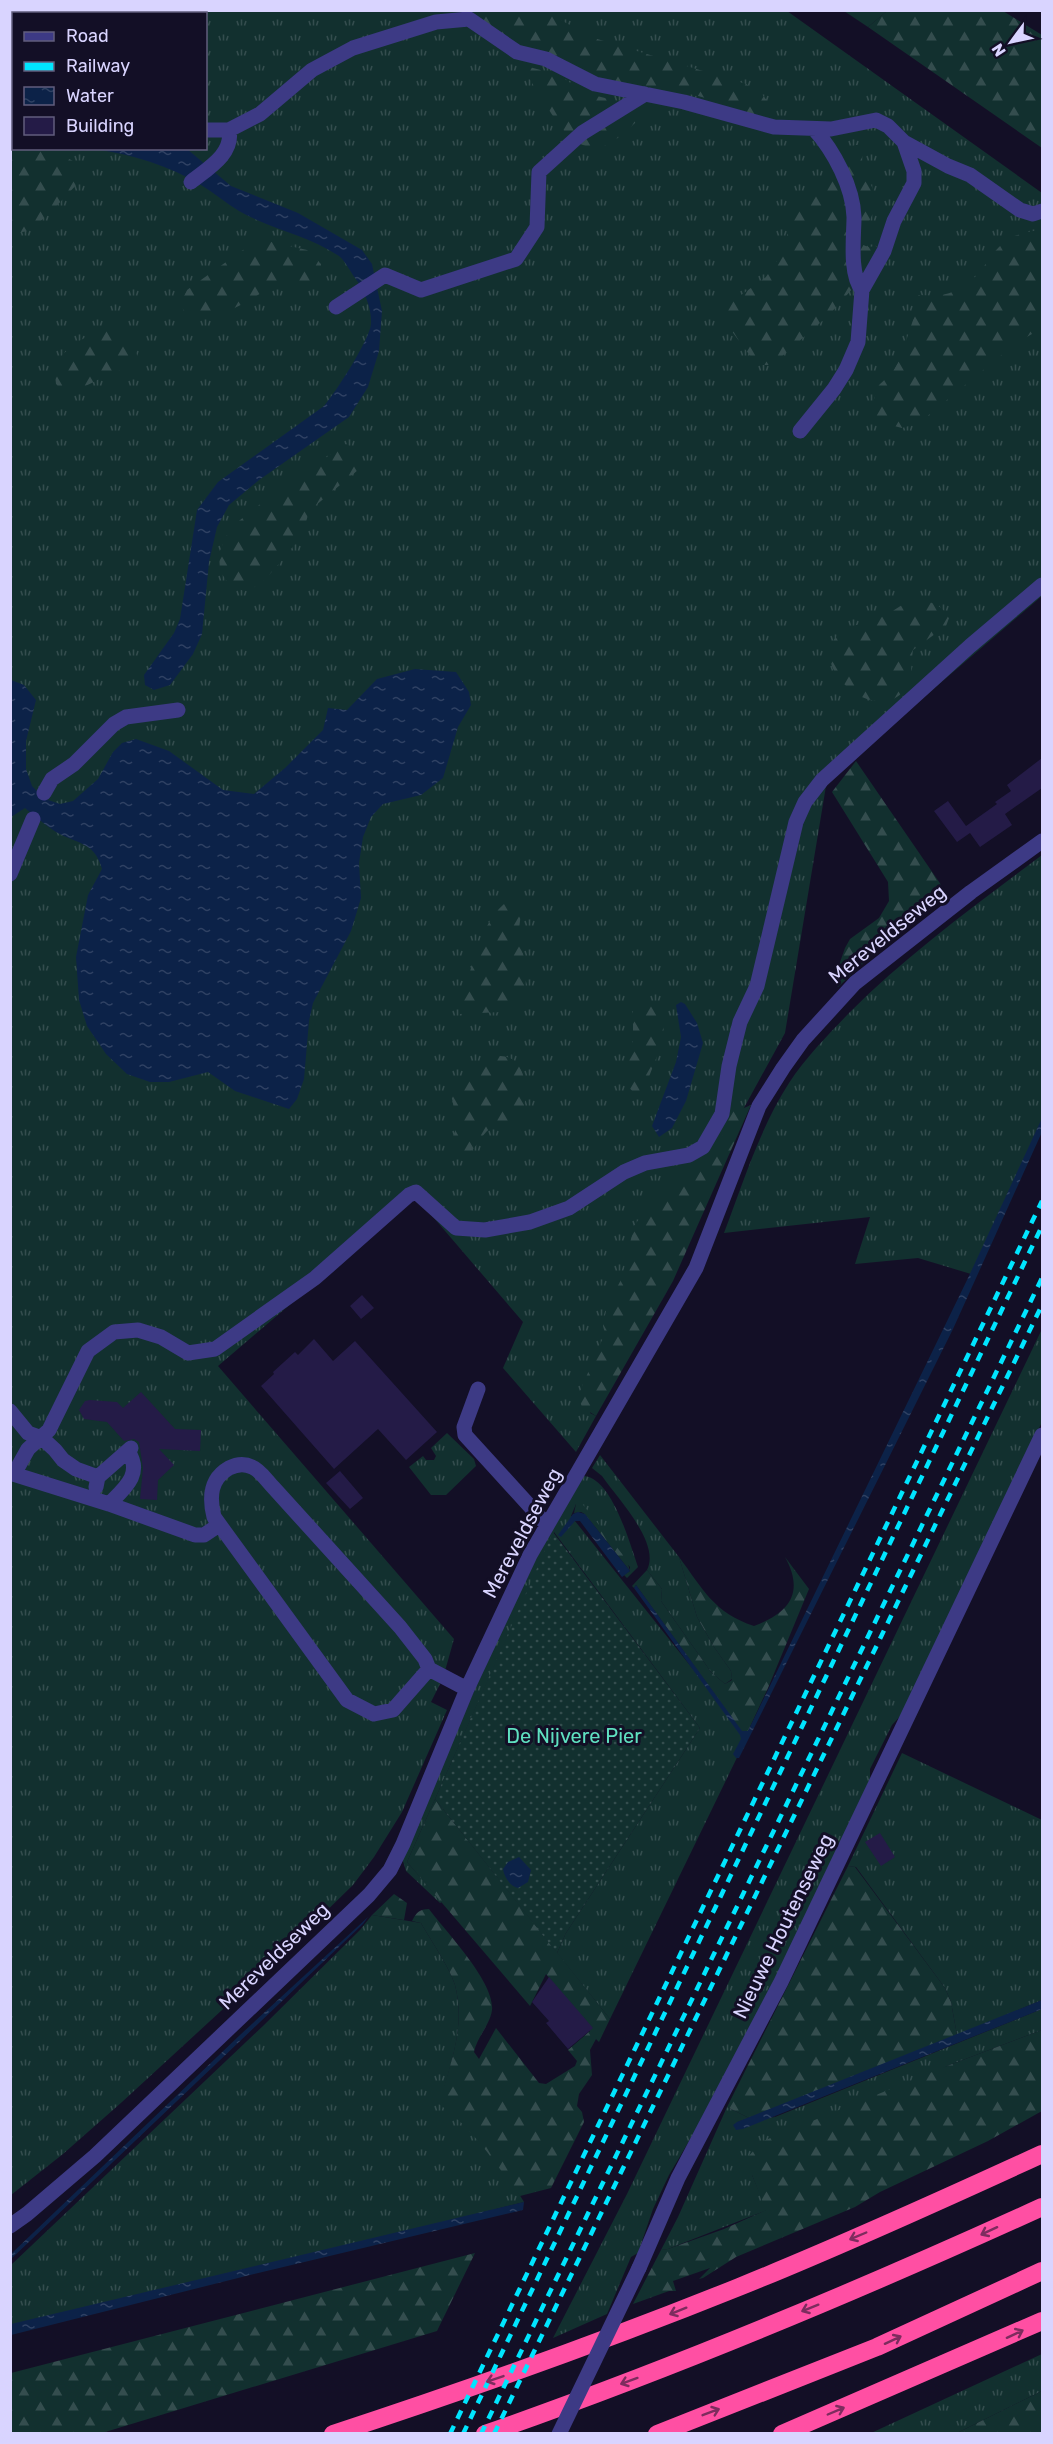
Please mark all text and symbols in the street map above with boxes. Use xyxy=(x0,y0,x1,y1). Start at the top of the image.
legend xyxy=(12,12,207,150)
north arrow xyxy=(981,12,1041,72)
text: Road xyxy=(66,25,109,47)
text: N xyxy=(988,40,1010,60)
text: Railway xyxy=(66,55,130,77)
text: Water xyxy=(66,85,114,107)
text: Building xyxy=(66,115,134,137)
street label: Mereveldseweg xyxy=(823,879,951,989)
street label: Mereveldseweg xyxy=(478,1464,566,1602)
park label: De Nijvere Pier xyxy=(506,1724,642,1748)
street label: Nieuwe Houtenseweg xyxy=(728,1830,838,2022)
street label: Mereveldseweg xyxy=(214,1897,334,2015)
one-way arrow xyxy=(981,2226,999,2237)
one-way arrow xyxy=(849,2232,867,2243)
one-way arrow xyxy=(802,2303,820,2314)
one-way arrow xyxy=(669,2306,688,2317)
one-way arrow xyxy=(1006,2327,1024,2339)
one-way arrow xyxy=(883,2334,901,2346)
one-way arrow xyxy=(486,2375,505,2386)
one-way arrow xyxy=(621,2377,639,2388)
one-way arrow xyxy=(827,2405,845,2417)
one-way arrow xyxy=(701,2406,720,2417)

